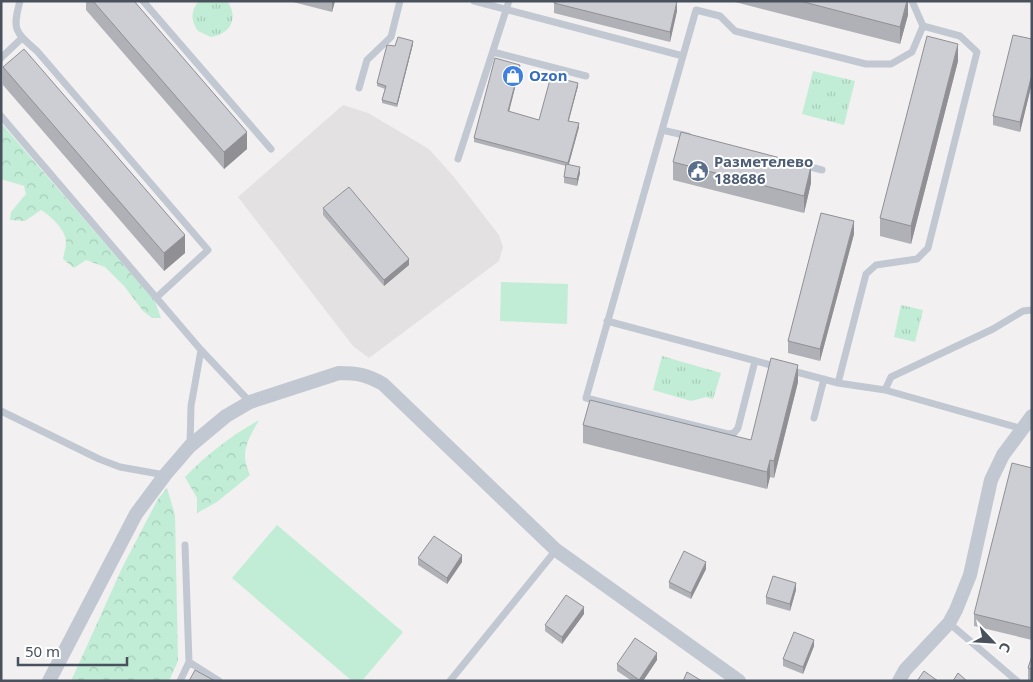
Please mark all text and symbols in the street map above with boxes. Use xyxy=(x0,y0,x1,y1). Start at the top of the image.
shop icon: Ozon xyxy=(501,64,525,88)
place label: Ozon xyxy=(529,65,567,85)
place label: Разметелево 188686 xyxy=(714,151,813,188)
public building icon: Разметелево 188686 xyxy=(686,159,710,183)
north arrow xyxy=(968,617,1018,667)
scale bar xyxy=(18,634,126,666)
text: С xyxy=(995,640,1016,656)
text: 50 m xyxy=(25,641,60,661)

